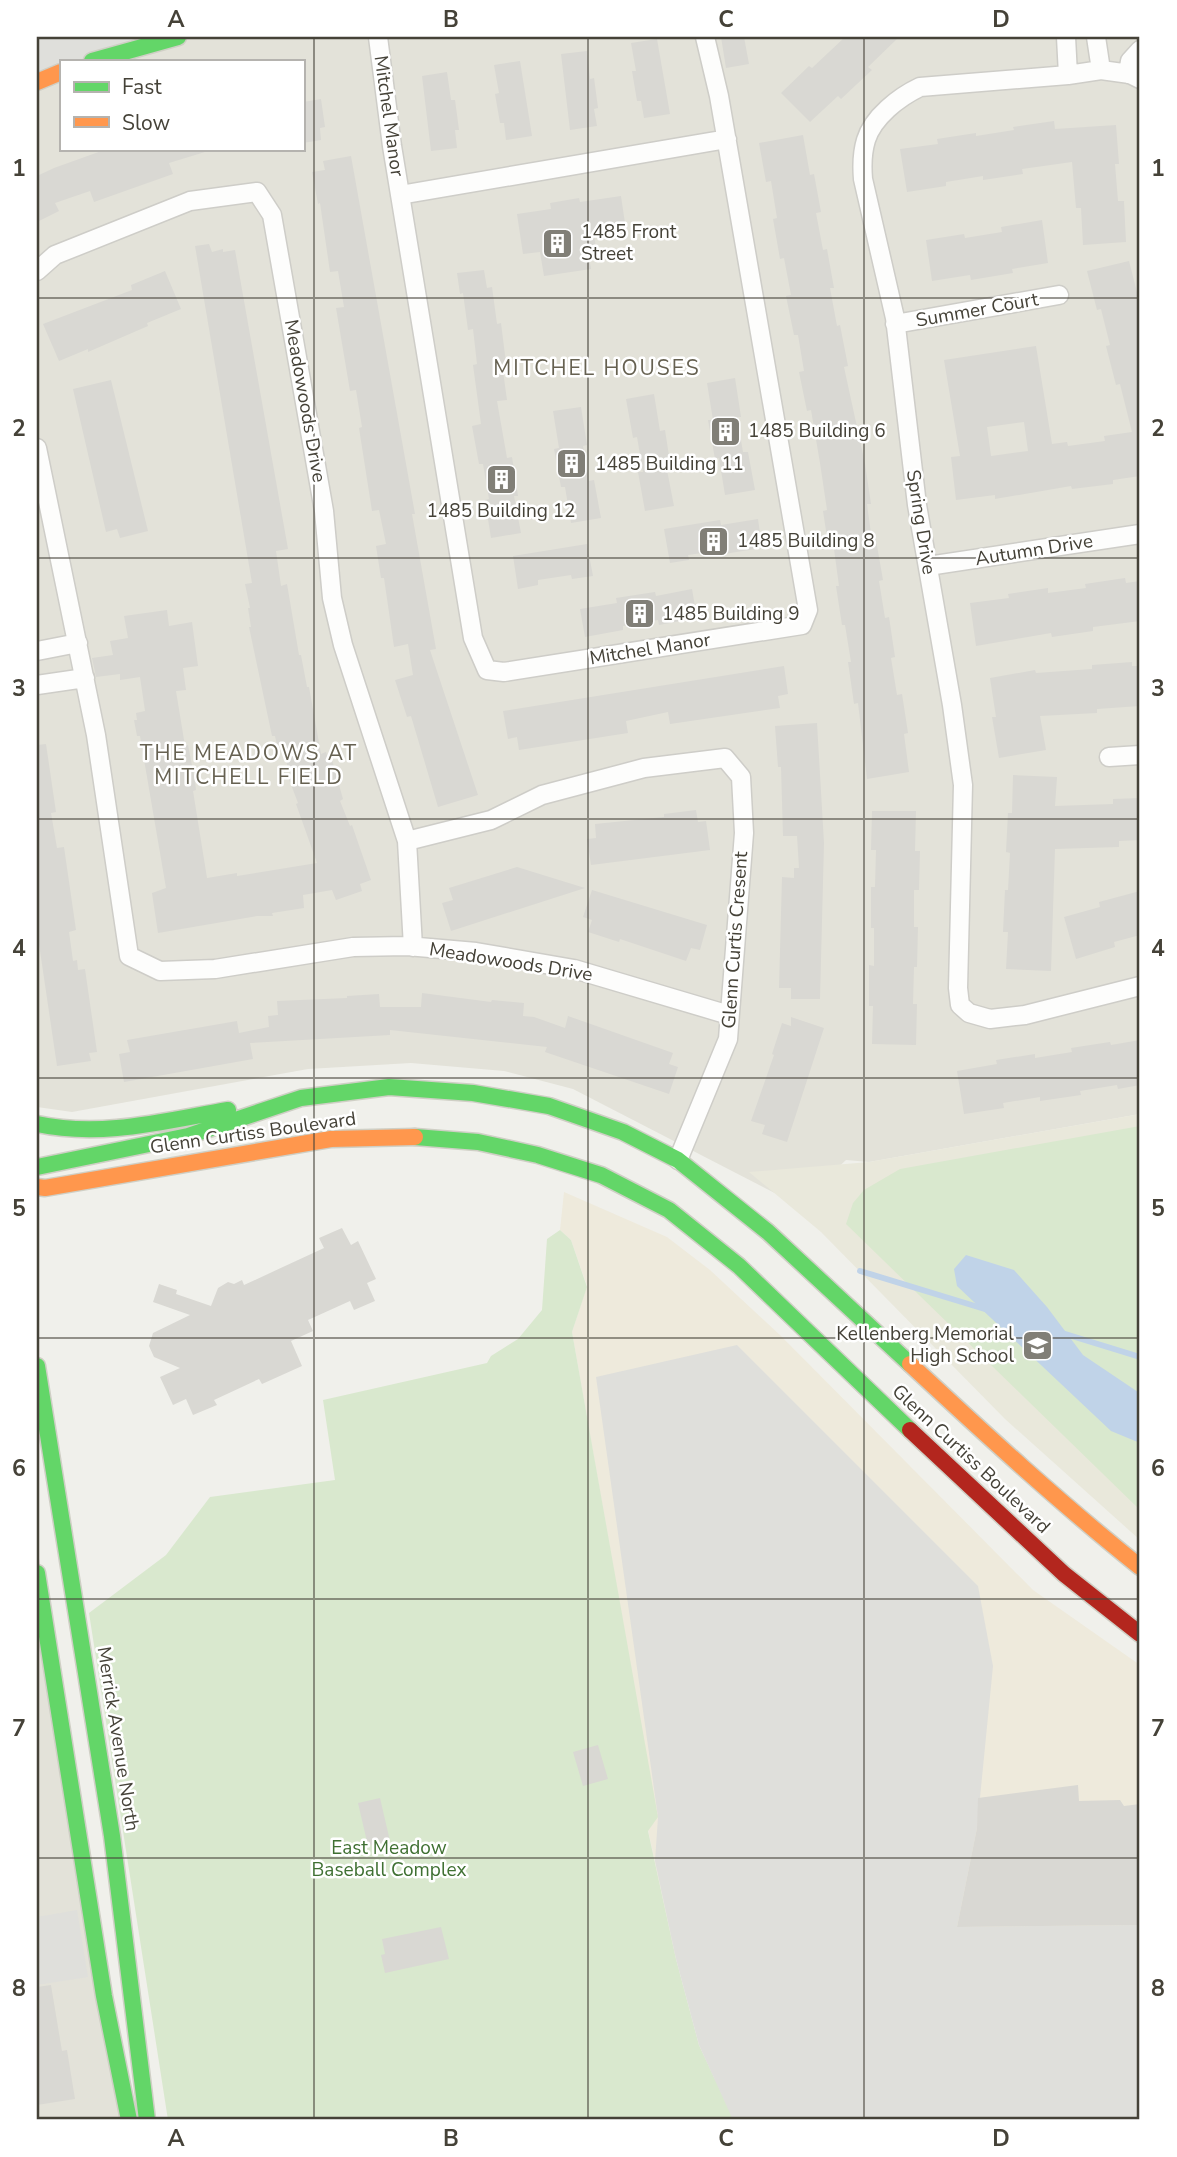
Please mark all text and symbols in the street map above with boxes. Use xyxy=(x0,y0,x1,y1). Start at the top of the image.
text: A xyxy=(167,4,185,35)
text: B xyxy=(443,4,459,35)
text: C xyxy=(718,4,734,35)
text: D xyxy=(992,4,1010,35)
street label: Mitchel Manor xyxy=(368,54,410,178)
legend xyxy=(60,60,304,150)
text: Fast xyxy=(122,73,162,101)
text: Slow xyxy=(122,109,171,137)
text: 1 xyxy=(12,153,26,184)
text: 1 xyxy=(1151,153,1165,184)
place label: 1485 Front Street xyxy=(581,219,677,267)
building icon: 1485 Front Street xyxy=(541,226,575,260)
street label: Summer Court xyxy=(914,286,1041,334)
street label: Meadowoods Drive xyxy=(278,317,332,485)
district label: MITCHEL HOUSES xyxy=(493,354,701,382)
text: 2 xyxy=(12,413,26,444)
text: 2 xyxy=(1151,413,1165,444)
building icon: 1485 Building 6 xyxy=(708,414,742,448)
place label: 1485 Building 6 xyxy=(748,418,886,444)
building icon: 1485 Building 11 xyxy=(555,447,589,481)
place label: 1485 Building 11 xyxy=(595,451,744,477)
building icon: 1485 Building 12 xyxy=(484,463,518,497)
street label: Spring Drive xyxy=(900,468,942,576)
place label: 1485 Building 12 xyxy=(426,498,576,524)
building icon: 1485 Building 8 xyxy=(697,524,731,558)
place label: 1485 Building 8 xyxy=(737,528,875,554)
street label: Autumn Drive xyxy=(973,528,1095,572)
building icon: 1485 Building 9 xyxy=(622,597,656,631)
place label: 1485 Building 9 xyxy=(662,601,800,627)
street label: Mitchel Manor xyxy=(588,627,712,671)
text: 3 xyxy=(12,673,26,704)
text: 3 xyxy=(1151,673,1165,704)
district label: THE MEADOWS AT MITCHELL FIELD xyxy=(140,739,358,791)
street label: Glenn Curtis Cresent xyxy=(716,850,754,1030)
text: 4 xyxy=(12,933,26,964)
text: 4 xyxy=(1151,933,1165,964)
street label: Meadowoods Drive xyxy=(427,936,595,988)
street label: Glenn Curtiss Boulevard xyxy=(148,1106,358,1160)
text: 5 xyxy=(12,1193,26,1224)
text: 5 xyxy=(1151,1193,1165,1224)
place label: Kellenberg Memorial High School xyxy=(836,1321,1014,1369)
school or university icon: Kellenberg Memorial High School xyxy=(1020,1328,1054,1362)
street label: Glenn Curtiss Boulevard xyxy=(886,1379,1056,1539)
text: 6 xyxy=(12,1453,26,1484)
text: 6 xyxy=(1151,1453,1165,1484)
street label: Merrick Avenue North xyxy=(91,1645,145,1833)
text: 7 xyxy=(12,1713,26,1744)
text: 7 xyxy=(1151,1713,1165,1744)
park label: East Meadow Baseball Complex xyxy=(311,1835,467,1883)
text: 8 xyxy=(12,1973,26,2004)
text: 8 xyxy=(1151,1973,1165,2004)
text: A xyxy=(167,2123,185,2154)
text: B xyxy=(443,2123,459,2154)
text: C xyxy=(718,2123,734,2154)
text: D xyxy=(992,2123,1010,2154)

